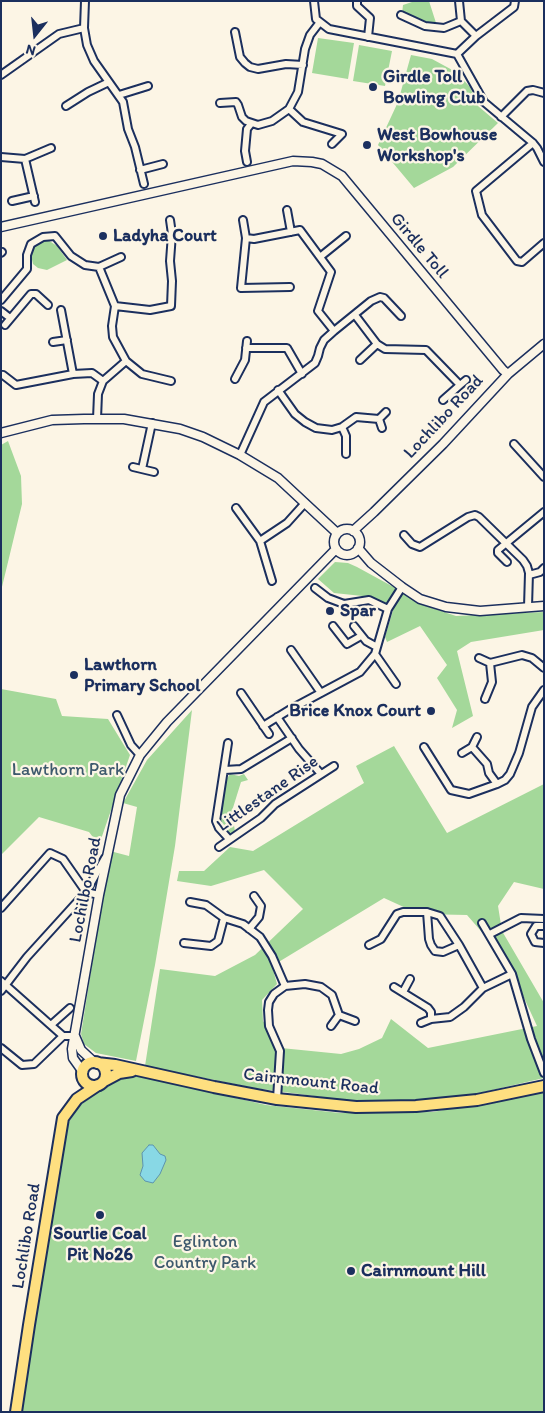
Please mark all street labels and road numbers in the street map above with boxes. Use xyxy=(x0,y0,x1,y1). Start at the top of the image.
street label: Girdle Toll xyxy=(385,209,453,283)
street label: Lochlibo Road xyxy=(400,371,488,463)
street label: Littlestane Rise xyxy=(213,751,323,837)
street label: Lochilbo Road xyxy=(65,835,107,945)
street label: Cairnmount Road xyxy=(242,1064,380,1100)
street label: Lochlibo Road xyxy=(8,1181,46,1291)

